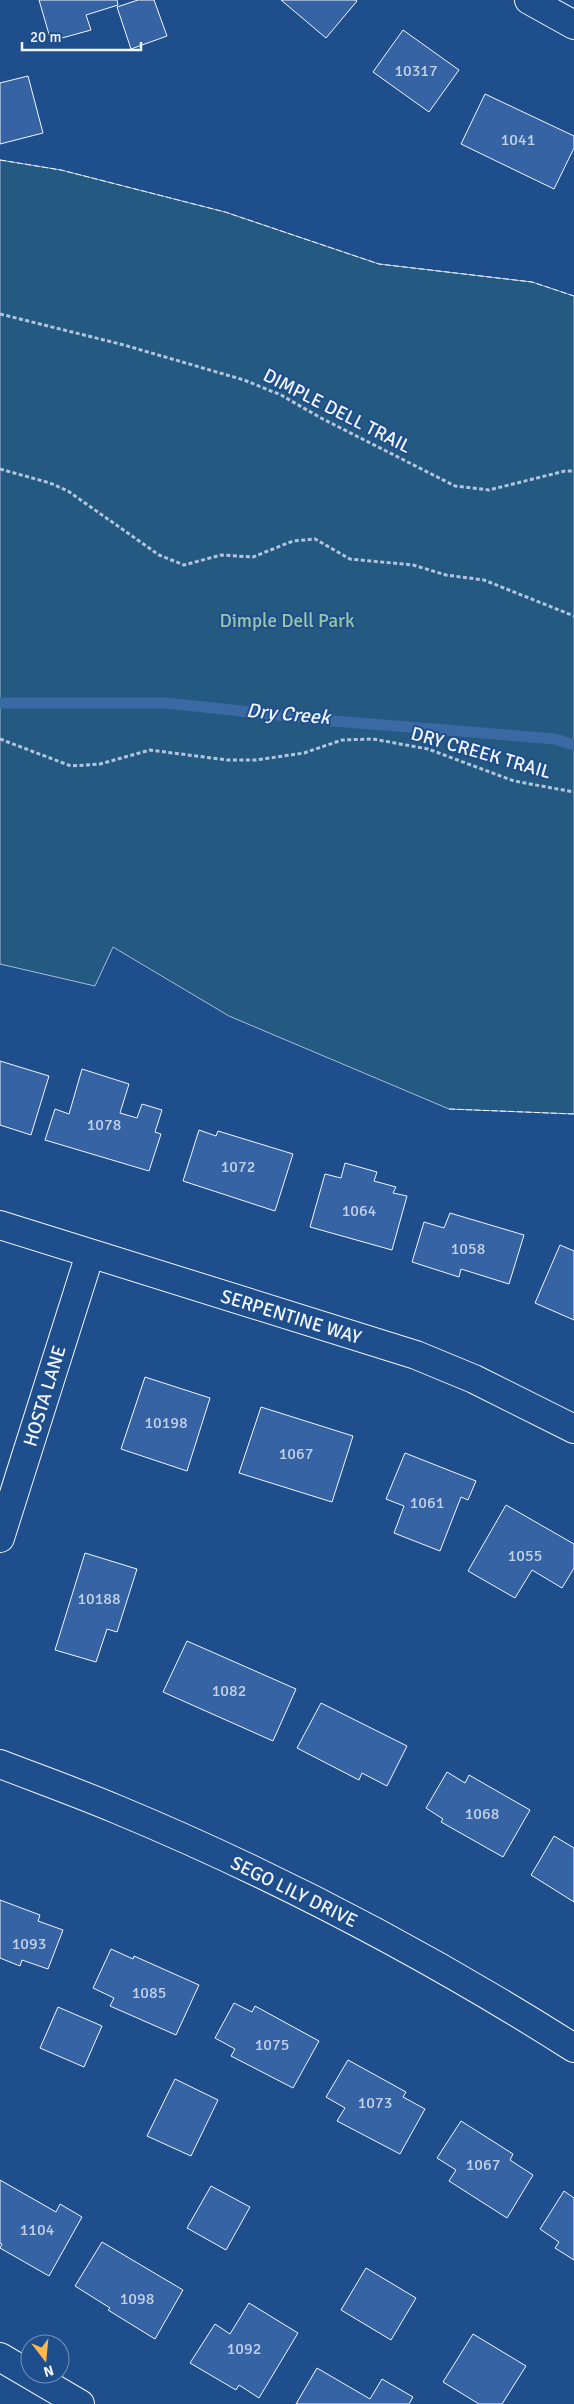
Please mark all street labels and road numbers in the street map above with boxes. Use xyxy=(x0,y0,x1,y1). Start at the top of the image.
street label: DIMPLE DELL TRAIL xyxy=(259,363,415,459)
street label: DRY CREEK TRAIL xyxy=(408,722,554,785)
street label: SERPENTINE WAY xyxy=(218,1284,365,1350)
street label: HOSTA LANE xyxy=(18,1343,72,1449)
street label: SEGO LILY DRIVE xyxy=(227,1851,361,1933)

